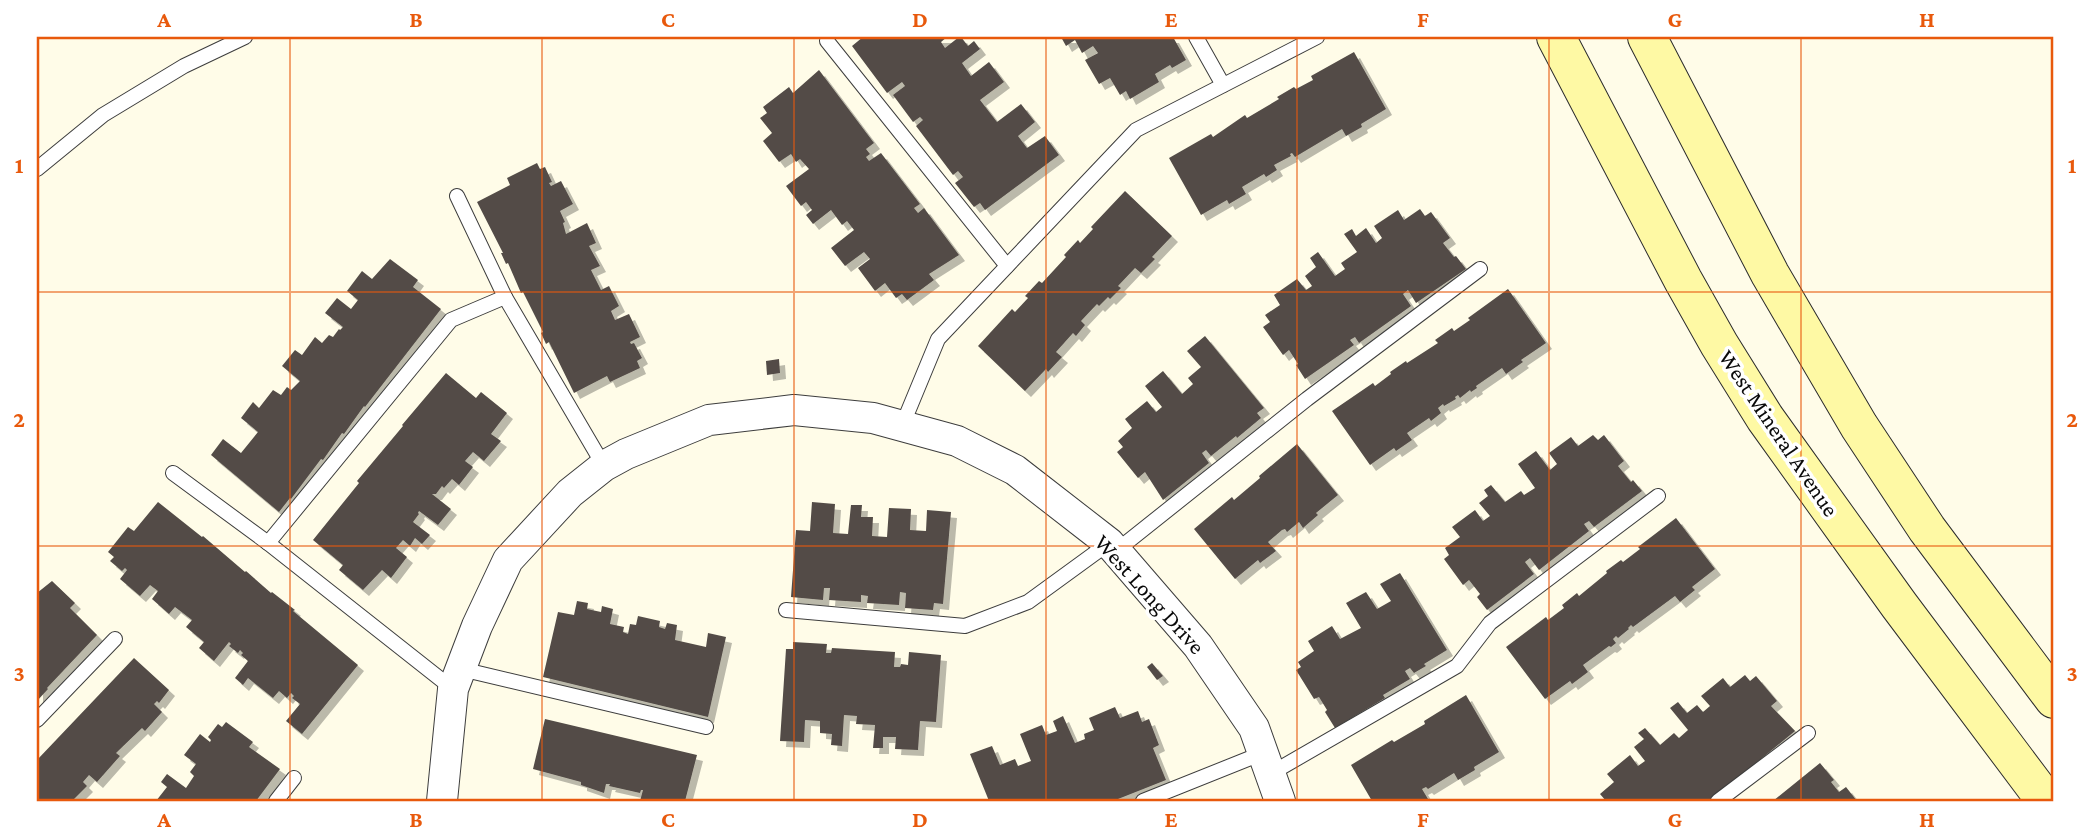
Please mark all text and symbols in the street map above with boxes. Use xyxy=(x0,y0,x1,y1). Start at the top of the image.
text: A xyxy=(156,6,171,32)
text: B xyxy=(409,6,423,32)
text: C xyxy=(661,6,675,32)
text: D xyxy=(912,6,928,32)
text: E xyxy=(1164,6,1178,32)
text: F xyxy=(1417,6,1429,32)
text: G xyxy=(1668,6,1683,32)
text: H xyxy=(1919,6,1935,32)
text: 1 xyxy=(15,152,24,178)
text: 1 xyxy=(2068,152,2077,178)
street label: West Mineral Avenue xyxy=(1714,345,1844,521)
text: 2 xyxy=(13,406,25,432)
text: 2 xyxy=(2066,406,2078,432)
street label: West Long Drive xyxy=(1090,529,1210,659)
text: 3 xyxy=(13,660,25,686)
text: 3 xyxy=(2066,660,2078,686)
text: A xyxy=(156,806,171,832)
text: B xyxy=(409,806,423,832)
text: C xyxy=(661,806,675,832)
text: D xyxy=(912,806,928,832)
text: E xyxy=(1164,806,1178,832)
text: F xyxy=(1417,806,1429,832)
text: G xyxy=(1668,806,1683,832)
text: H xyxy=(1919,806,1935,832)

